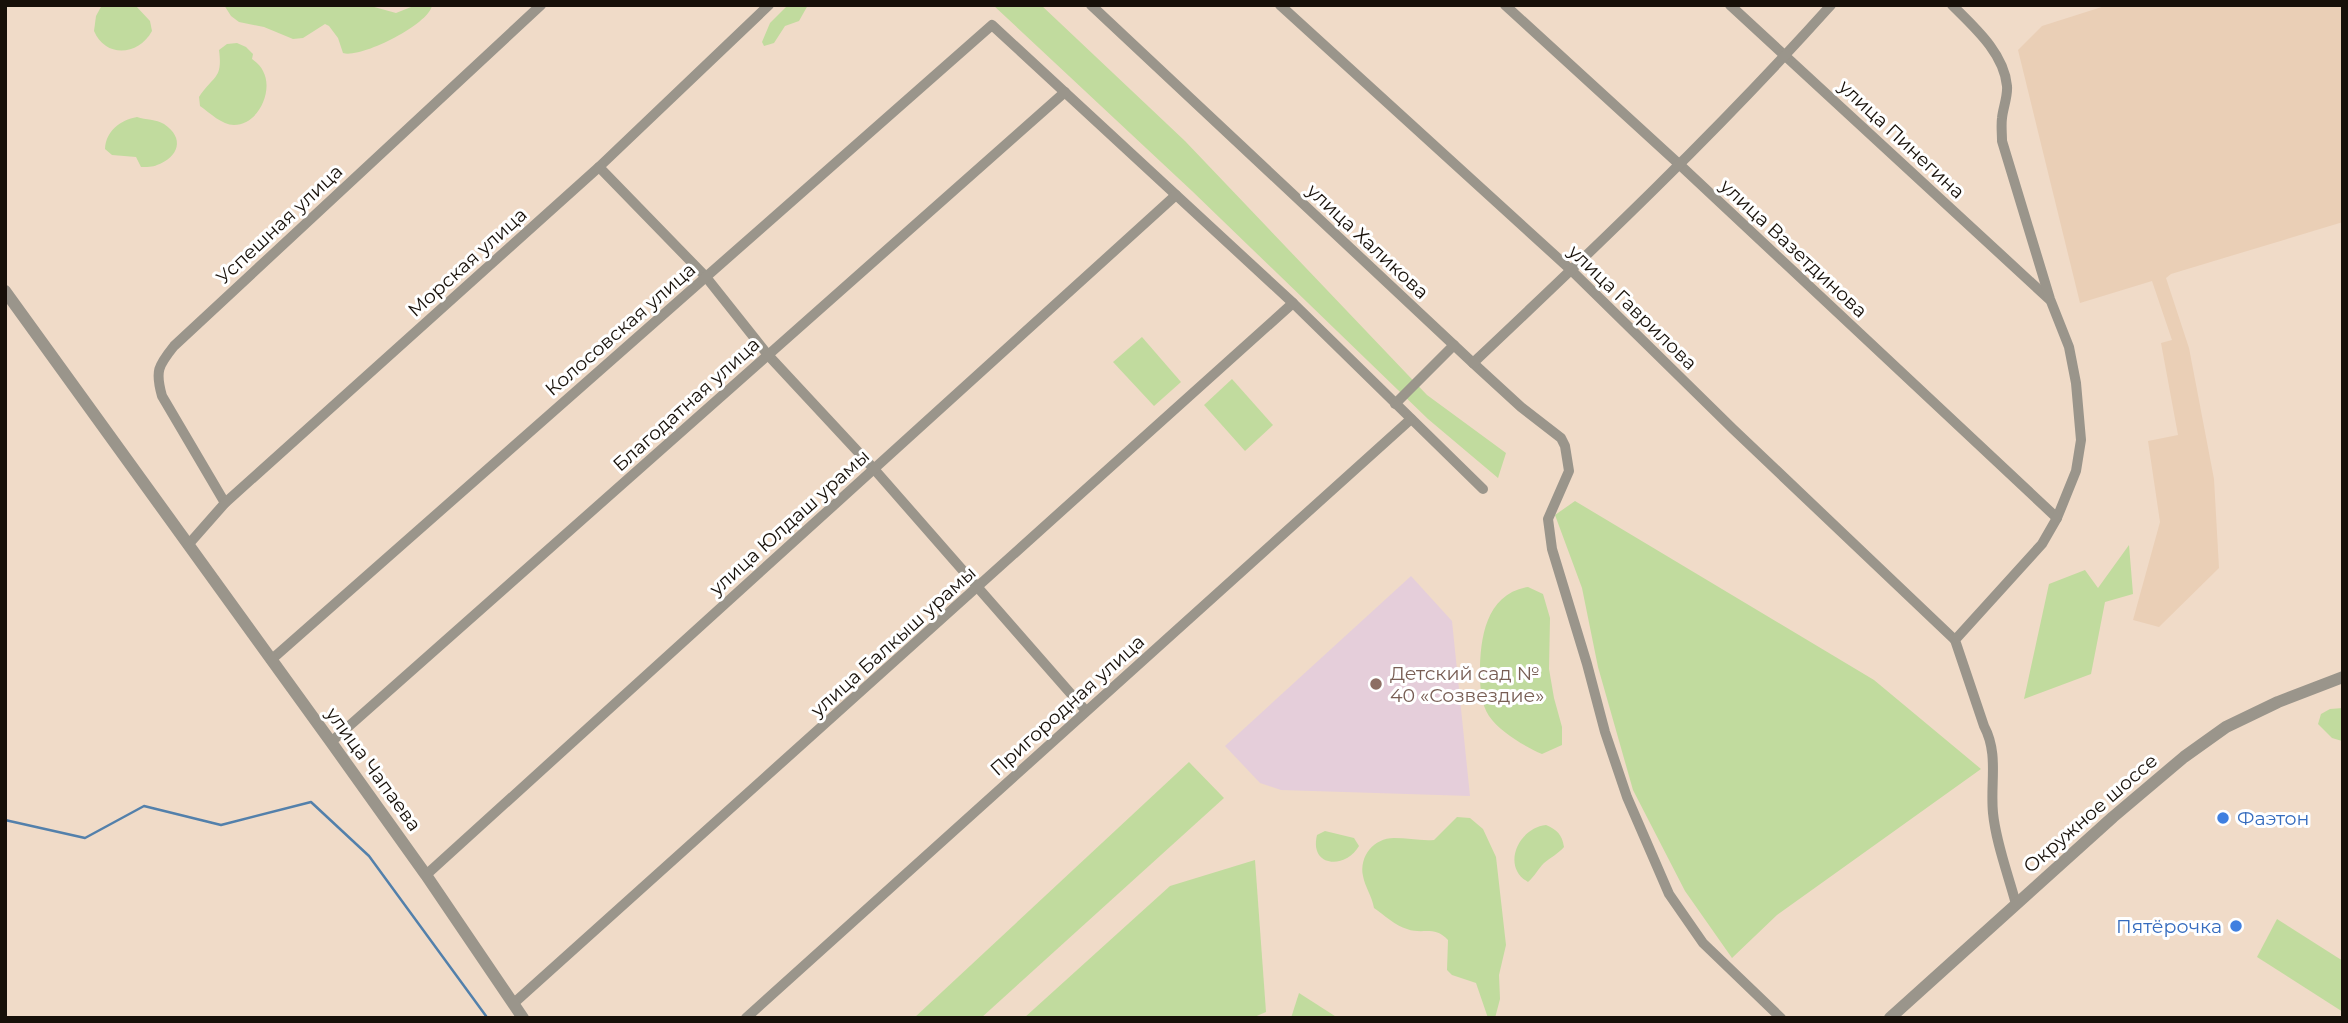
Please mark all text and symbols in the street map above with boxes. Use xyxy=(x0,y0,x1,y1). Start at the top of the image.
street label: улица Пинегина xyxy=(1833,74,1969,204)
street label: Успешная улица xyxy=(211,160,347,289)
street label: улица Вазетдинова xyxy=(1715,174,1872,322)
street label: улица Халикова xyxy=(1301,178,1433,304)
street label: Морская улица xyxy=(403,203,531,322)
street label: улица Гаврилова xyxy=(1563,239,1702,375)
street label: Колосовская улица xyxy=(541,258,700,401)
street label: Благодатная улица xyxy=(608,332,764,476)
street label: улица Юлдаш урамы xyxy=(704,444,874,601)
street label: улица Балкыш урамы xyxy=(805,561,981,722)
street label: Пригородная улица xyxy=(985,630,1149,781)
place label: Детский сад № 40 «Созвездие» xyxy=(1390,662,1544,707)
marker: Детский сад № 40 «Созвездие» xyxy=(1368,676,1384,692)
street label: улица Чапаева xyxy=(320,702,426,836)
street label: Окружное шоссе xyxy=(2019,749,2162,878)
place label: Фаэтон xyxy=(2237,807,2309,830)
marker: Фаэтон xyxy=(2215,810,2231,826)
place label: Пятёрочка xyxy=(2116,915,2222,938)
marker: Пятёрочка xyxy=(2228,918,2244,934)

